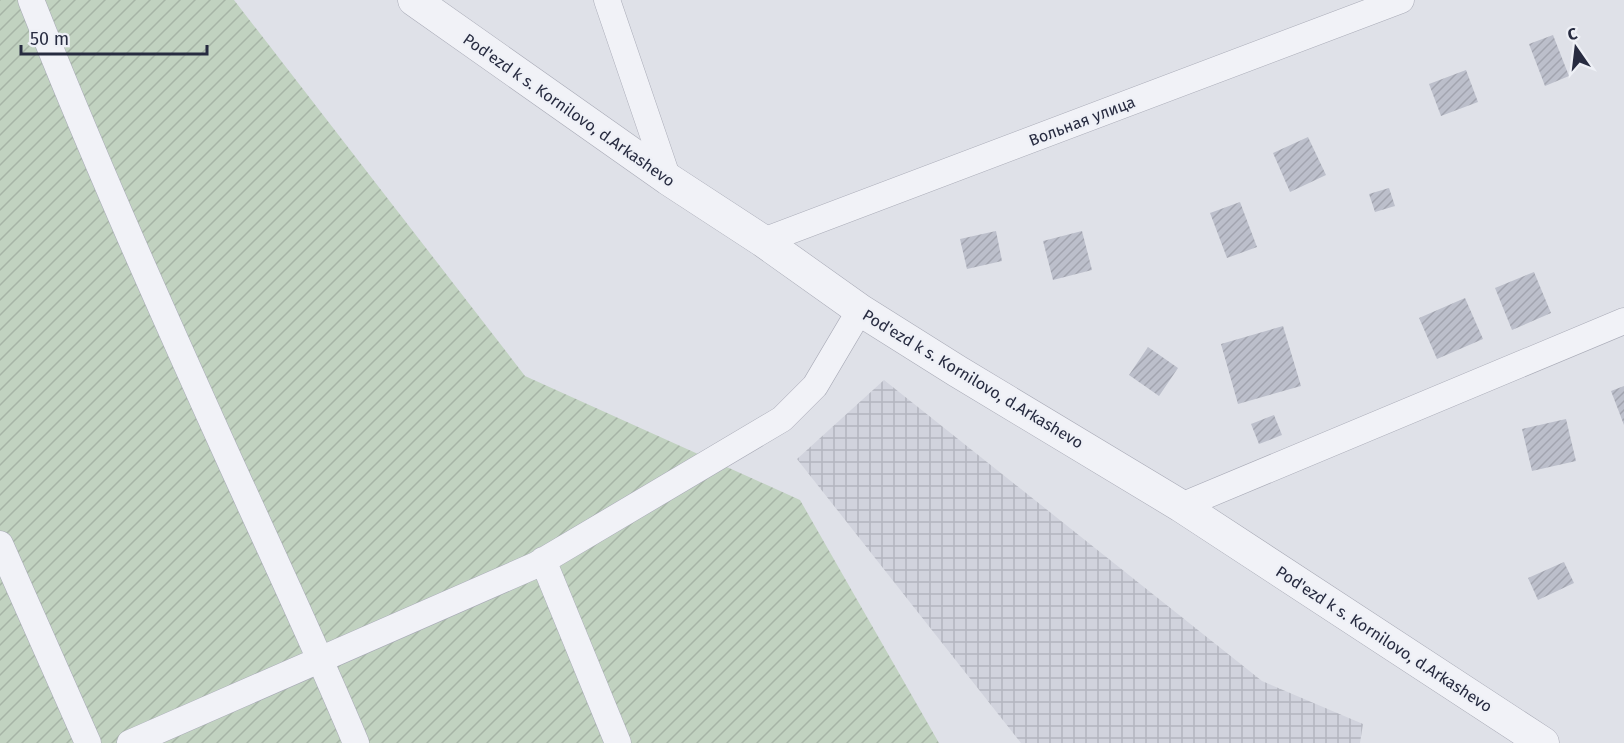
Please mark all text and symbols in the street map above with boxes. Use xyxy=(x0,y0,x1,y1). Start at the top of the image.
scale bar xyxy=(21,18,207,56)
north arrow xyxy=(1546,18,1606,78)
text: С xyxy=(1566,23,1580,44)
text: 50 m xyxy=(30,28,69,50)
street label: Pod'ezd k s. Kornilovo, d.Arkashevo xyxy=(460,29,678,191)
street label: Вольная улица xyxy=(1026,92,1138,150)
street label: Pod'ezd k s. Kornilovo, d.Arkashevo xyxy=(859,305,1087,453)
street label: Pod'ezd k s. Kornilovo, d.Arkashevo xyxy=(1272,562,1496,716)

